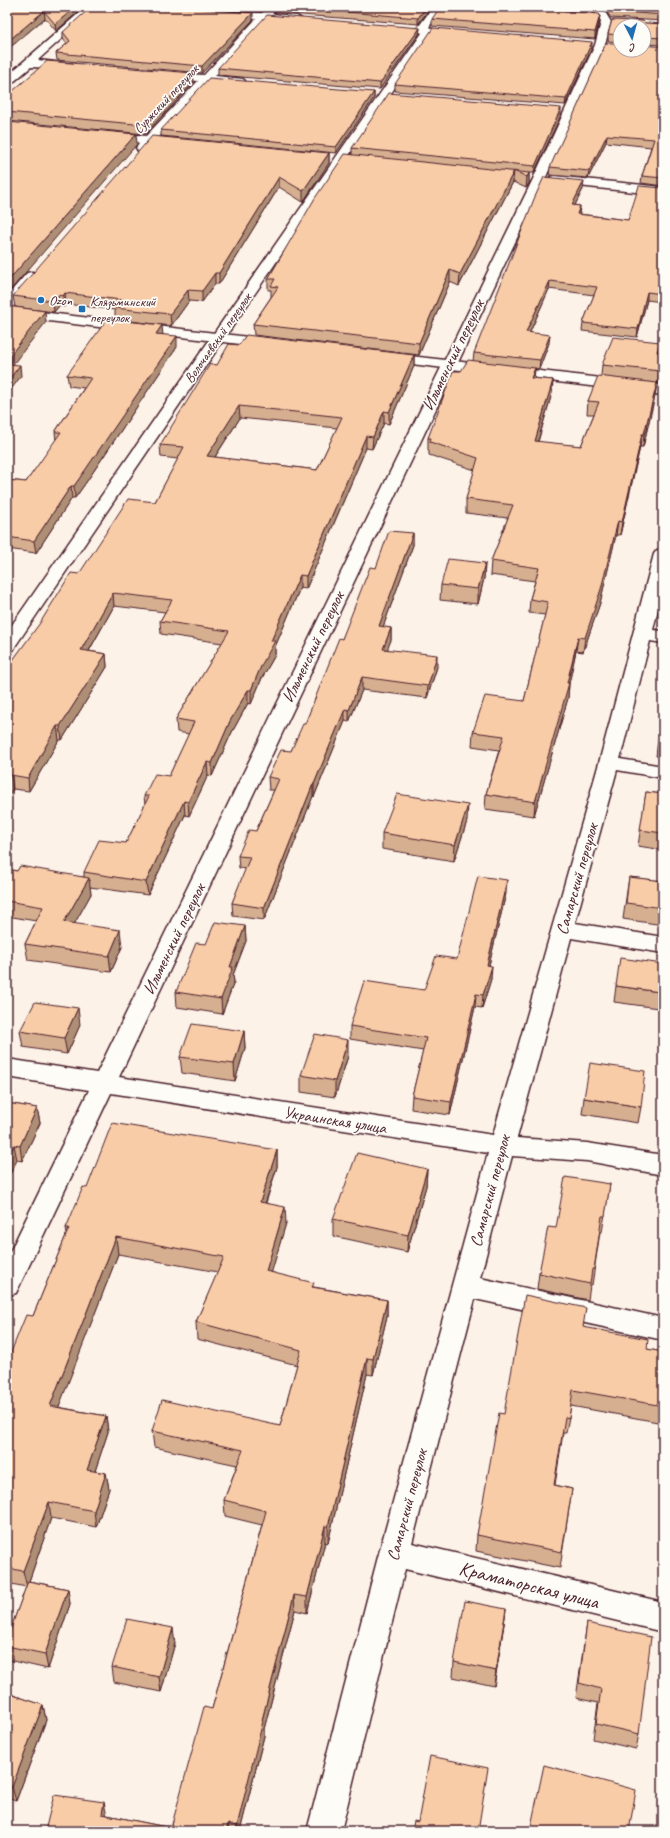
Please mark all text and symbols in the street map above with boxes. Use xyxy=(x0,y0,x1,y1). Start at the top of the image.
north arrow xyxy=(612,18,652,58)
text: С xyxy=(628,41,636,55)
street label: Суржский переулок xyxy=(130,60,204,137)
street label: Волочаевский переулок xyxy=(181,288,256,386)
place label: Ozon xyxy=(49,292,73,309)
place label: Клязьминский переулок xyxy=(90,293,157,326)
marker: Ozon xyxy=(36,295,46,305)
street label: Ильменский переулок xyxy=(417,295,490,414)
marker: Клязьминский переулок xyxy=(77,304,87,314)
street label: Ильменский переулок xyxy=(277,587,350,706)
street label: Самарский переулок xyxy=(551,819,603,937)
street label: Ильменский переулок xyxy=(138,879,211,998)
street label: Украинская улица xyxy=(282,1102,389,1139)
street label: Самарский переулок xyxy=(465,1131,515,1249)
street label: Самарский переулок xyxy=(382,1445,432,1563)
street label: Краматорская улица xyxy=(457,1556,603,1615)

